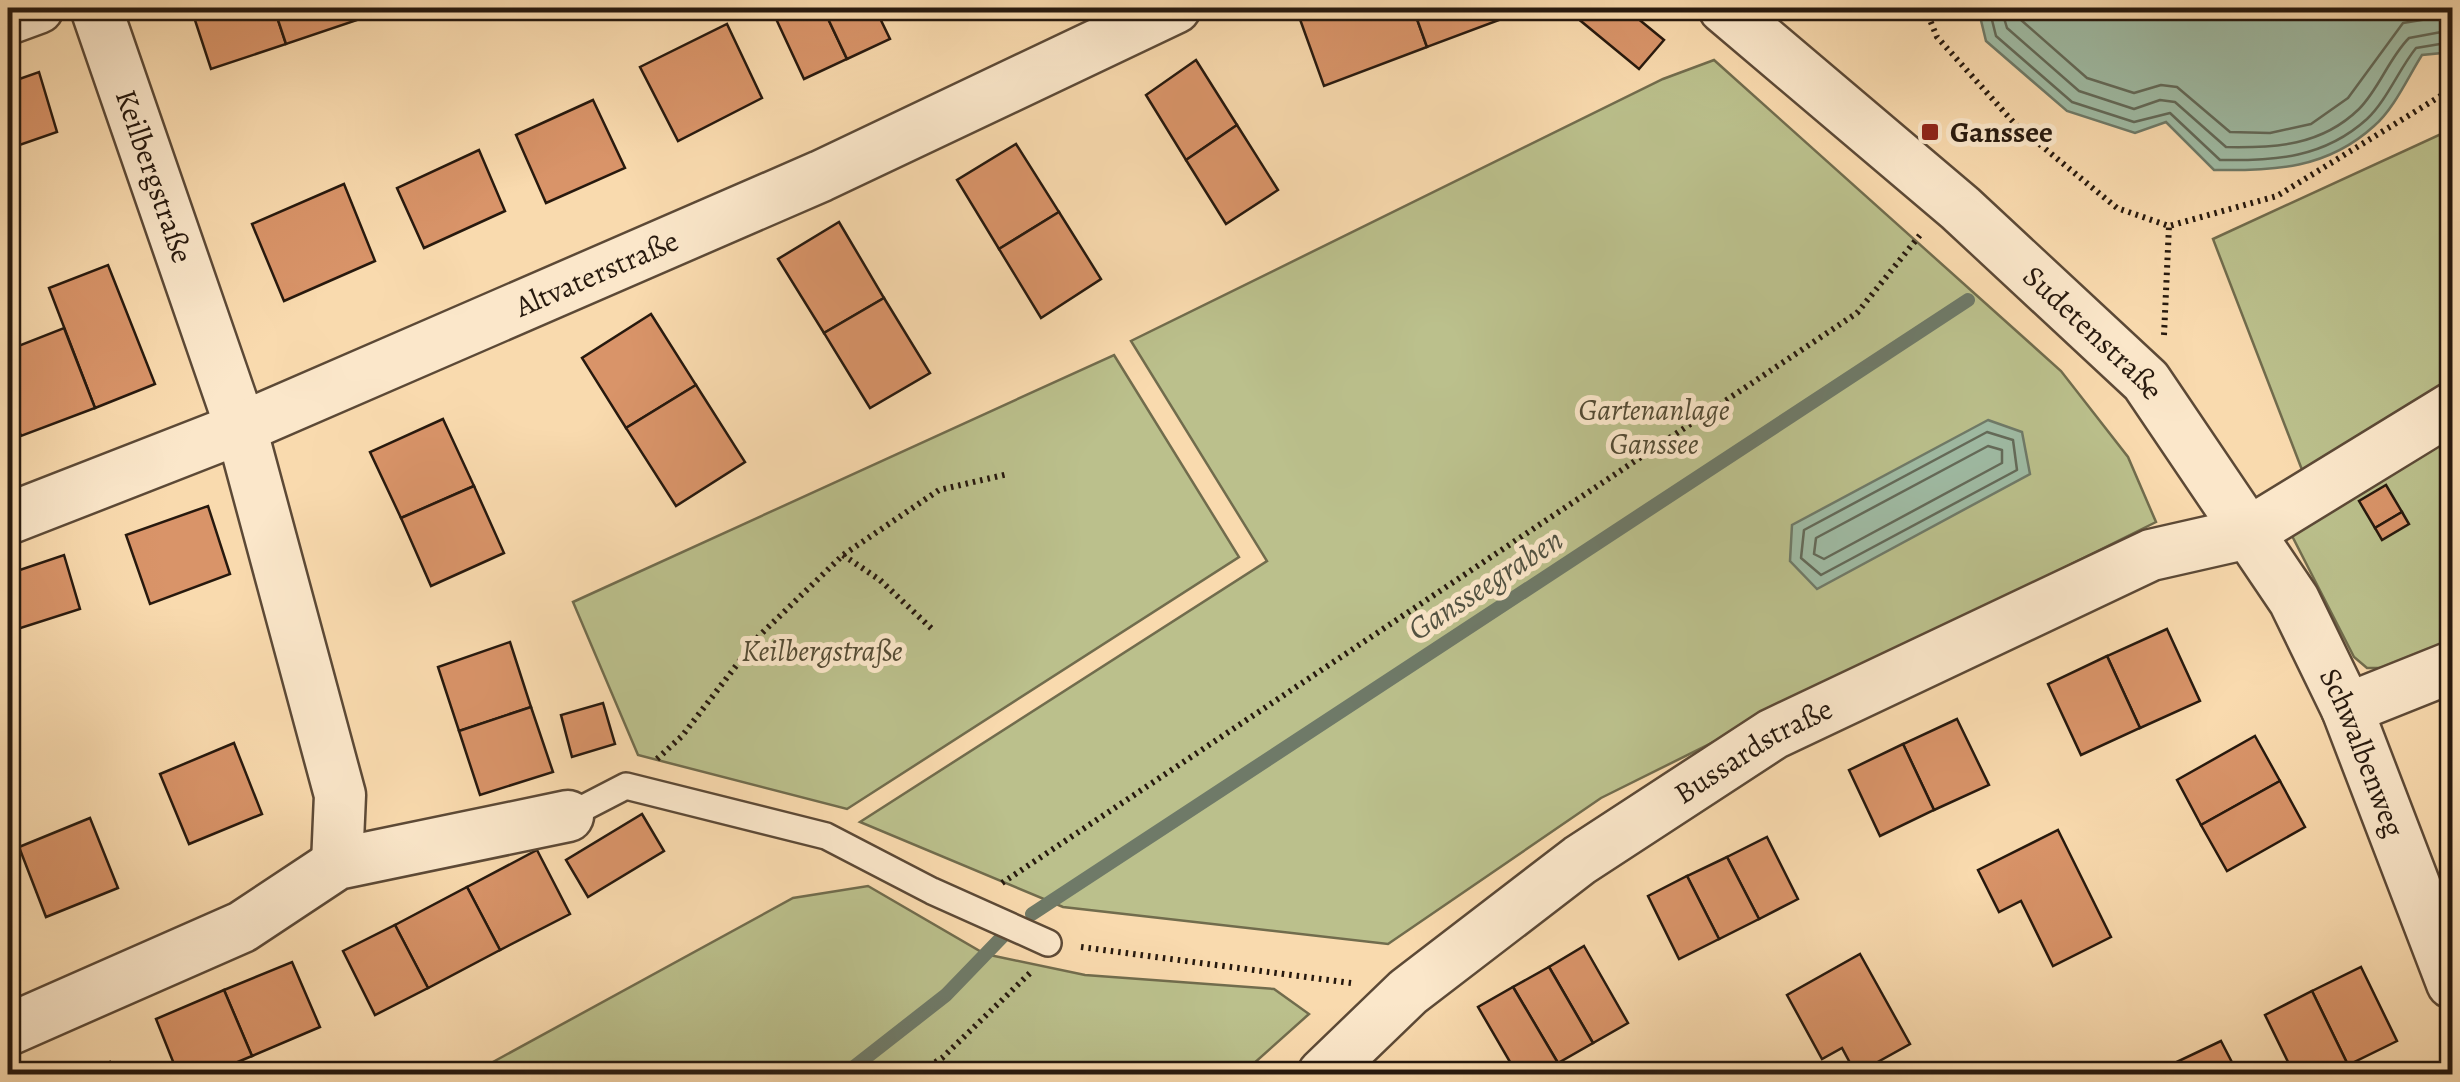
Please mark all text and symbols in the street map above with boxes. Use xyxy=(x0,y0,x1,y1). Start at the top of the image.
street label: Keilbergstraße xyxy=(106,84,202,268)
place label: Ganssee xyxy=(1950,112,2053,152)
marker: Ganssee xyxy=(1919,121,1941,143)
street label: Altvaterstraße xyxy=(508,220,685,327)
street label: Sudetenstraße xyxy=(2014,256,2173,408)
park label: Gartenanlage Ganssee xyxy=(1579,390,1730,464)
water label: Gansseegraben xyxy=(1399,518,1571,650)
park label: Keilbergstraße xyxy=(741,631,903,671)
street label: Schwalbenweg xyxy=(2310,661,2414,843)
street label: Bussardstraße xyxy=(1666,689,1839,813)

